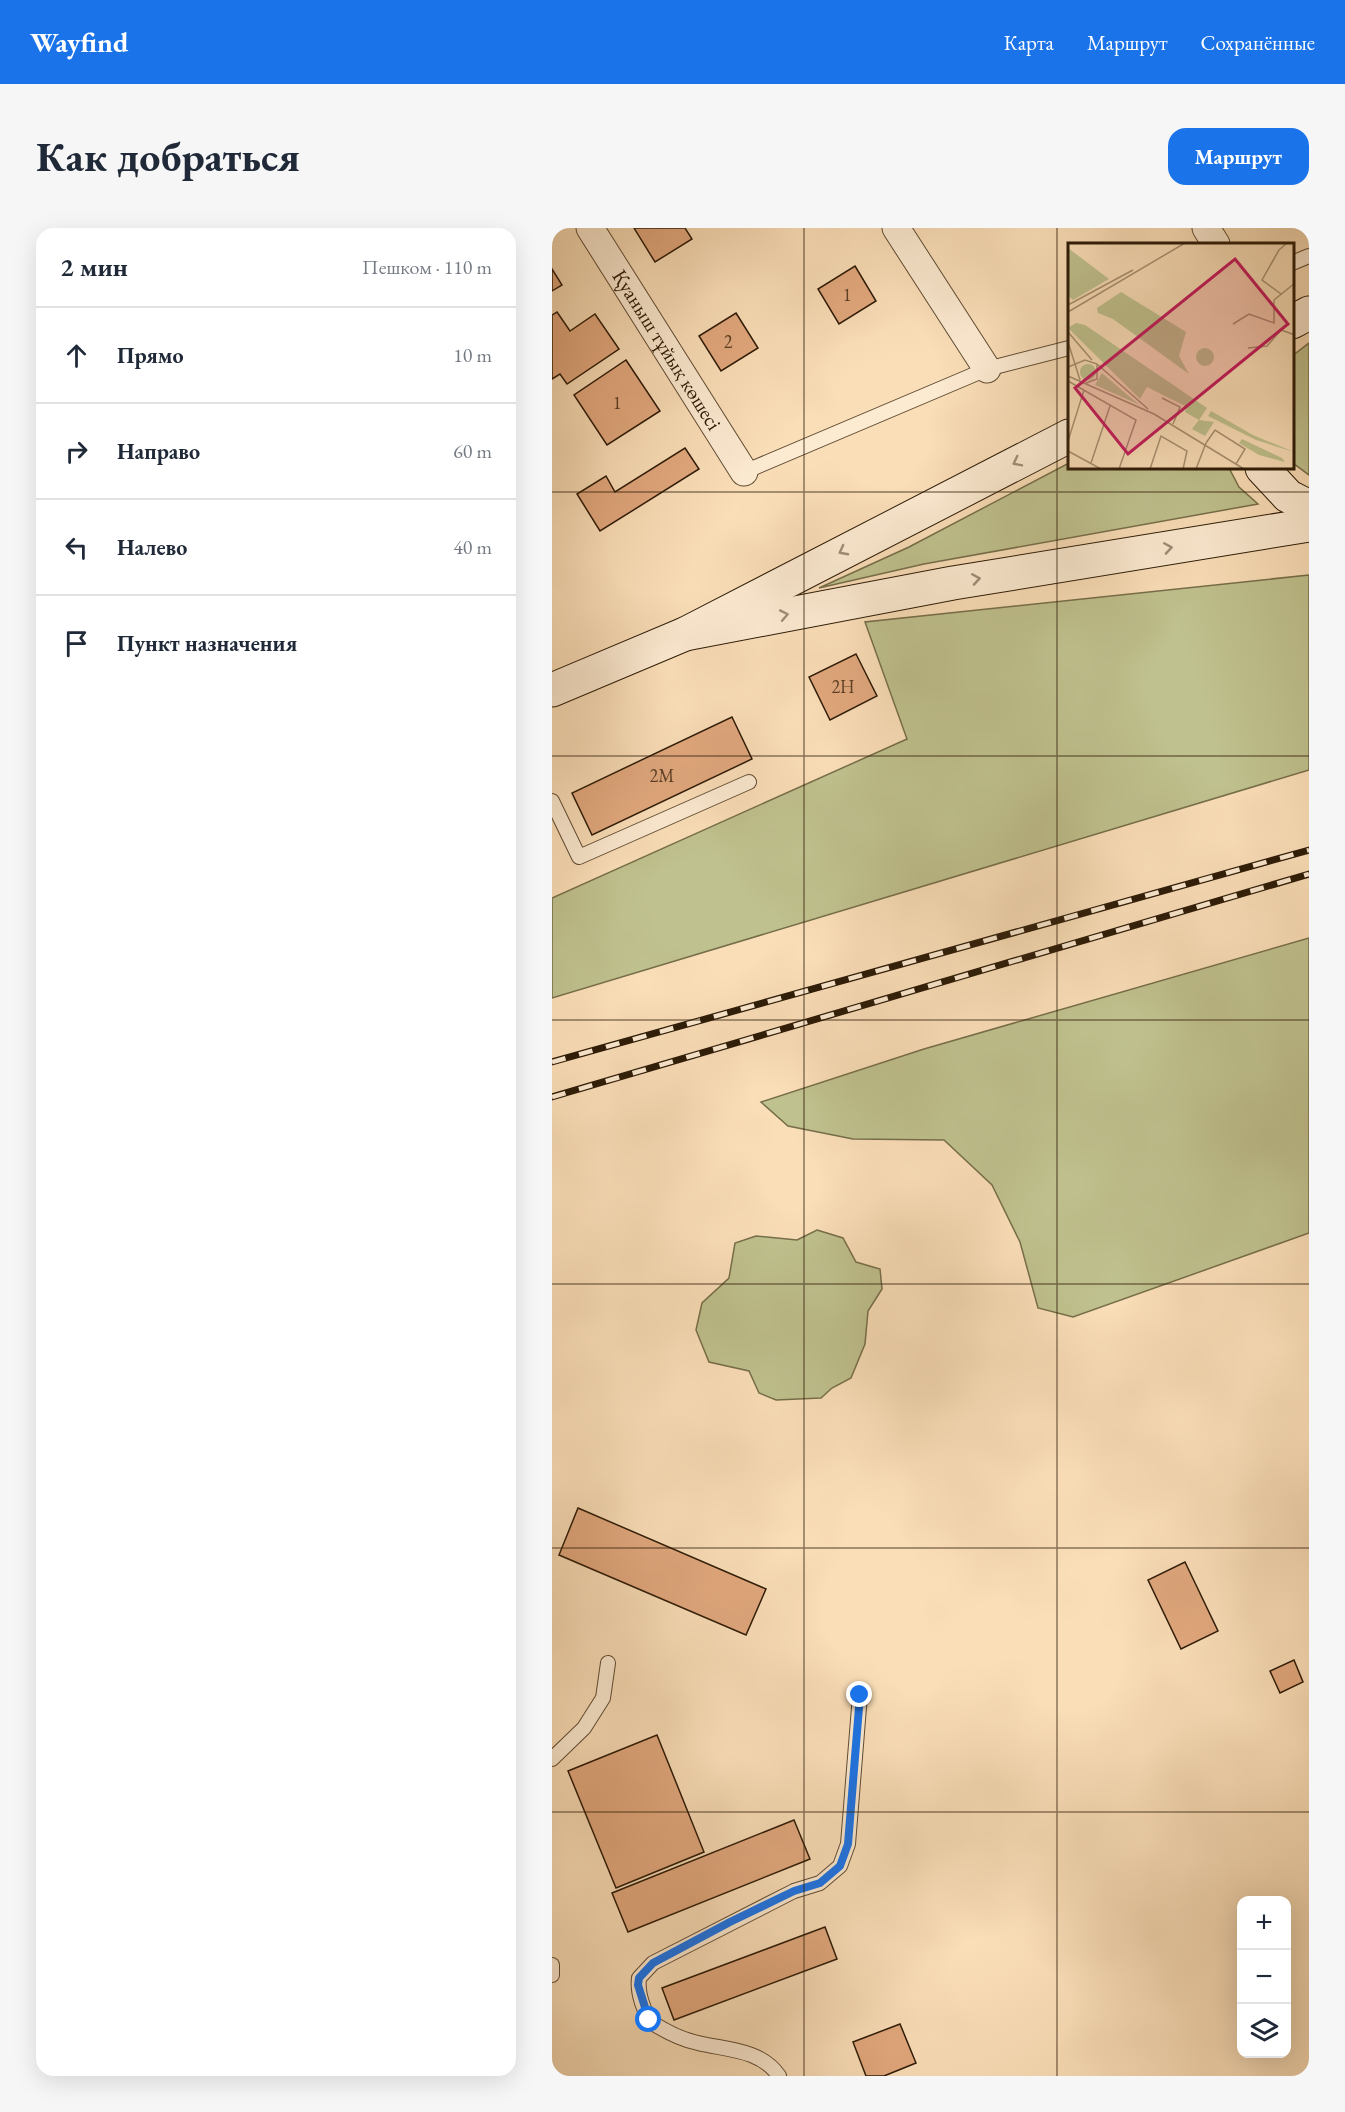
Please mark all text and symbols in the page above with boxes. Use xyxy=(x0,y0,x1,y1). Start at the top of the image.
text: Wayfind xyxy=(30,24,128,60)
text: Карта xyxy=(1004,29,1054,56)
text: Маршрут xyxy=(1087,29,1168,56)
text: Сохранённые xyxy=(1201,29,1315,56)
button: Маршрут xyxy=(1168,128,1309,185)
text: Как добраться xyxy=(36,129,300,184)
inset map xyxy=(1068,243,1294,470)
text: 2 мин xyxy=(60,250,128,284)
text: Пешком · 110 m xyxy=(362,254,492,280)
street label: Қуаныш тұйық көшесі xyxy=(606,264,728,435)
house number: 1 xyxy=(843,283,851,306)
house number: 2 xyxy=(724,330,733,353)
icon: ahead xyxy=(60,339,93,372)
text: Прямо xyxy=(117,341,184,370)
text: 10 m xyxy=(453,342,492,368)
house number: 1 xyxy=(613,391,621,414)
icon: right xyxy=(60,435,93,468)
text: Направо xyxy=(117,437,200,466)
text: 60 m xyxy=(453,438,492,464)
one-way arrow xyxy=(1012,455,1023,467)
icon: left xyxy=(60,531,93,564)
text: Налево xyxy=(117,533,187,562)
text: 40 m xyxy=(453,534,492,560)
one-way arrow xyxy=(1163,542,1173,555)
one-way arrow xyxy=(839,544,850,555)
one-way arrow xyxy=(971,574,980,586)
one-way arrow xyxy=(779,609,789,622)
icon: arrive xyxy=(60,627,93,660)
text: Пункт назначения xyxy=(117,629,297,658)
house number: 2Н xyxy=(831,675,855,698)
house number: 2М xyxy=(650,764,674,787)
route end xyxy=(846,1681,872,1707)
map controls xyxy=(1237,1896,1291,2058)
button: + xyxy=(1237,1896,1291,1950)
button: − xyxy=(1237,1950,1291,2004)
button: layers xyxy=(1237,2004,1291,2058)
route start xyxy=(635,2006,661,2032)

